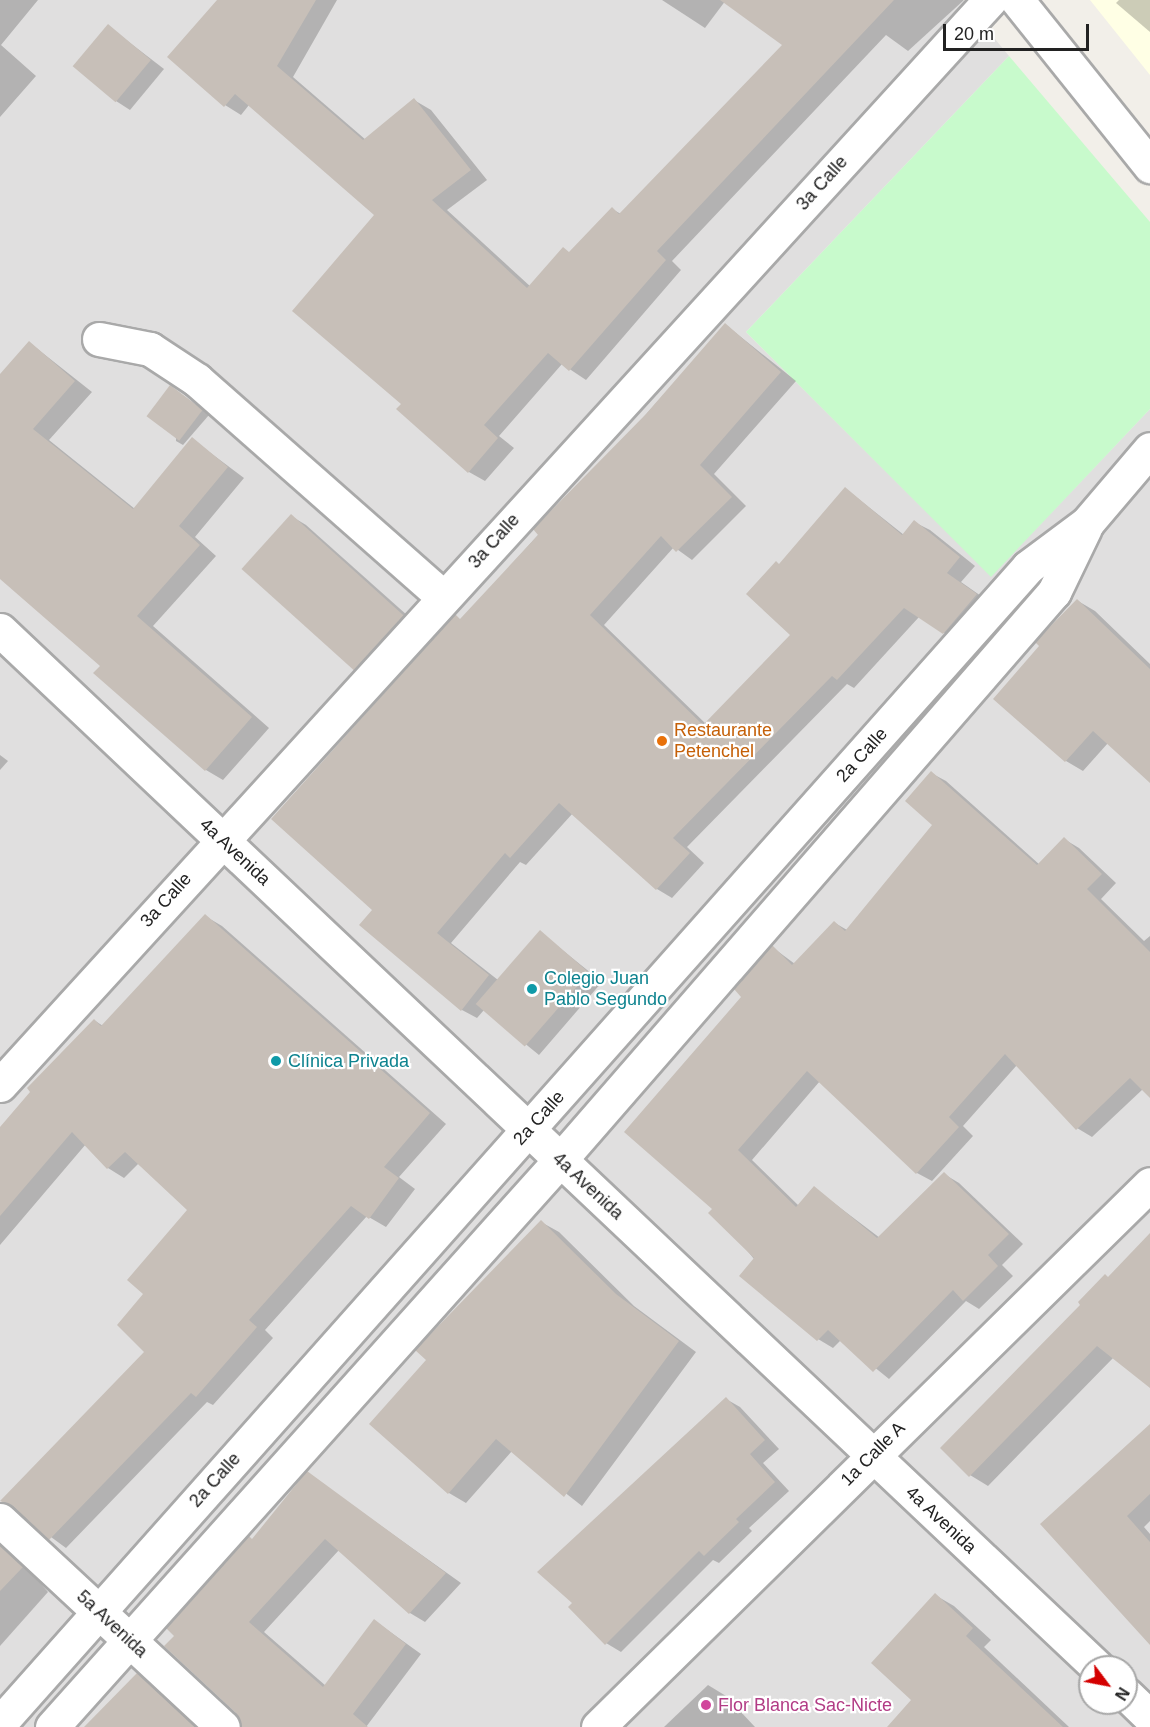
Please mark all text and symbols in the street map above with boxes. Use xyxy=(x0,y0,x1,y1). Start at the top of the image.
scale bar xyxy=(946,12,1092,50)
text: 20 m xyxy=(954,24,994,44)
street label: 3a Calle xyxy=(792,151,852,215)
street label: 3a Calle xyxy=(464,509,524,573)
place label: Restaurante Petenchel xyxy=(674,720,772,762)
street label: 2a Calle xyxy=(832,723,892,787)
marker: Restaurante Petenchel xyxy=(655,734,669,748)
street label: 4a Avenida xyxy=(195,813,275,891)
street label: 3a Calle xyxy=(136,868,196,932)
place label: Colegio Juan Pablo Segundo xyxy=(544,968,667,1010)
marker: Colegio Juan Pablo Segundo xyxy=(525,982,539,996)
place label: Clínica Privada xyxy=(288,1050,409,1072)
marker: Clínica Privada xyxy=(269,1054,283,1068)
street label: 2a Calle xyxy=(509,1086,569,1150)
street label: 4a Avenida xyxy=(548,1147,628,1225)
street label: 1a Calle A xyxy=(836,1417,910,1491)
street label: 2a Calle xyxy=(185,1448,245,1512)
street label: 4a Avenida xyxy=(901,1481,981,1559)
street label: 5a Avenida xyxy=(72,1585,152,1663)
north arrow xyxy=(1078,1655,1138,1715)
text: N xyxy=(1112,1684,1132,1703)
place label: Flor Blanca Sac-Nicte xyxy=(718,1694,892,1716)
marker: Flor Blanca Sac-Nicte xyxy=(699,1698,713,1712)

